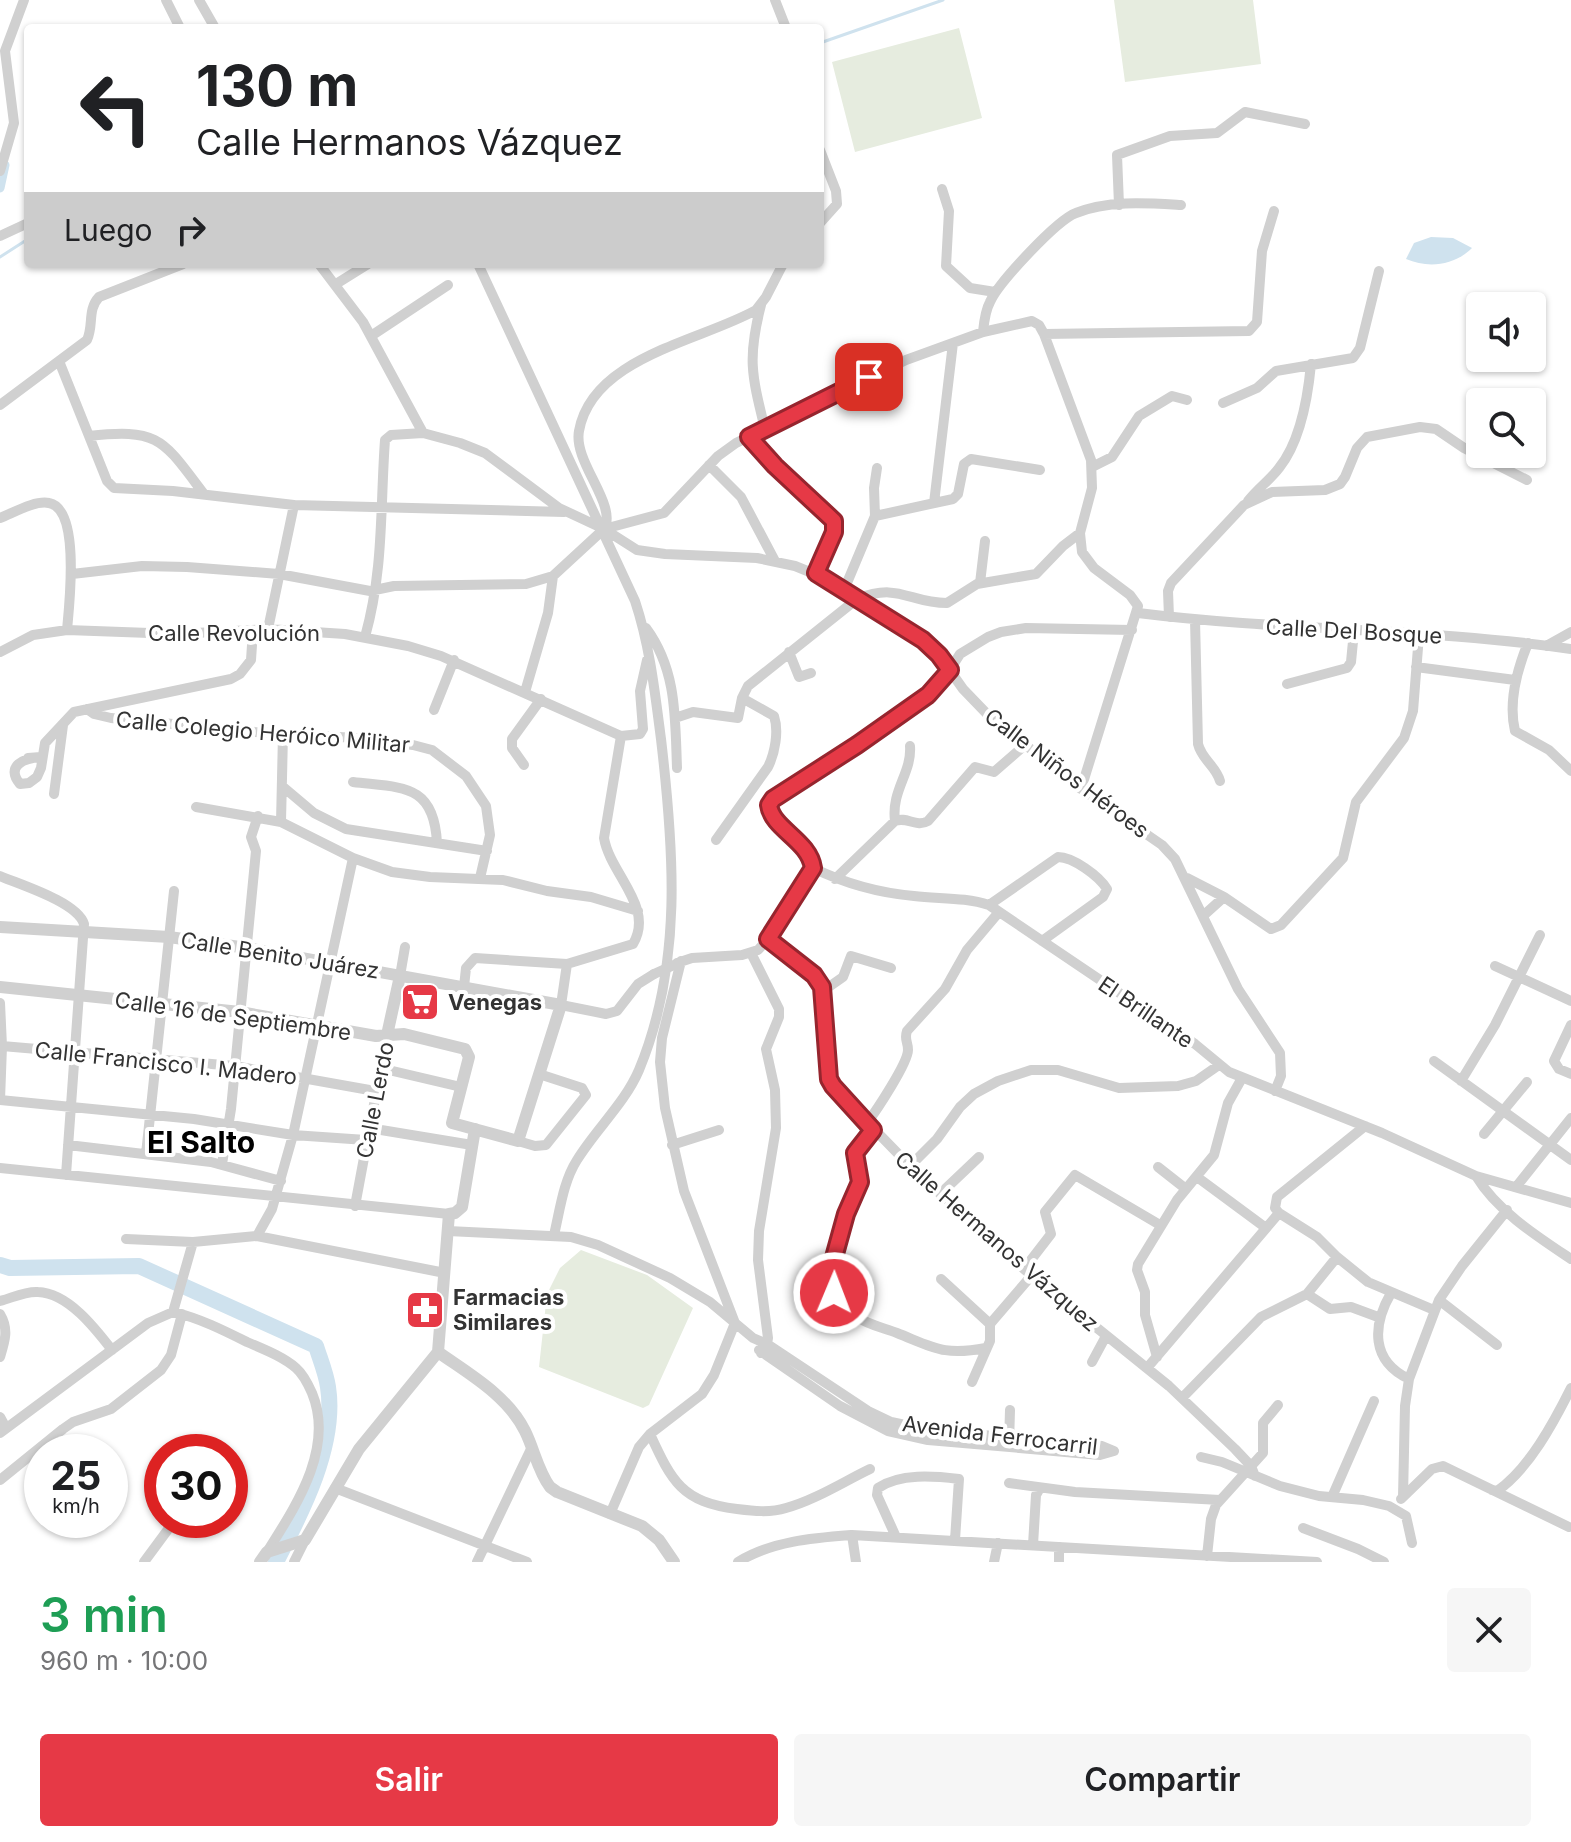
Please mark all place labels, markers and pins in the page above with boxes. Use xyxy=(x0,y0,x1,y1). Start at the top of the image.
pin xyxy=(835,343,903,411)
supermarket icon: Venegas xyxy=(399,981,441,1023)
place label: Venegas xyxy=(448,989,542,1015)
place label: Farmacias Similares xyxy=(453,1284,564,1335)
pharmacy icon: Farmacias Similares xyxy=(404,1289,446,1331)

